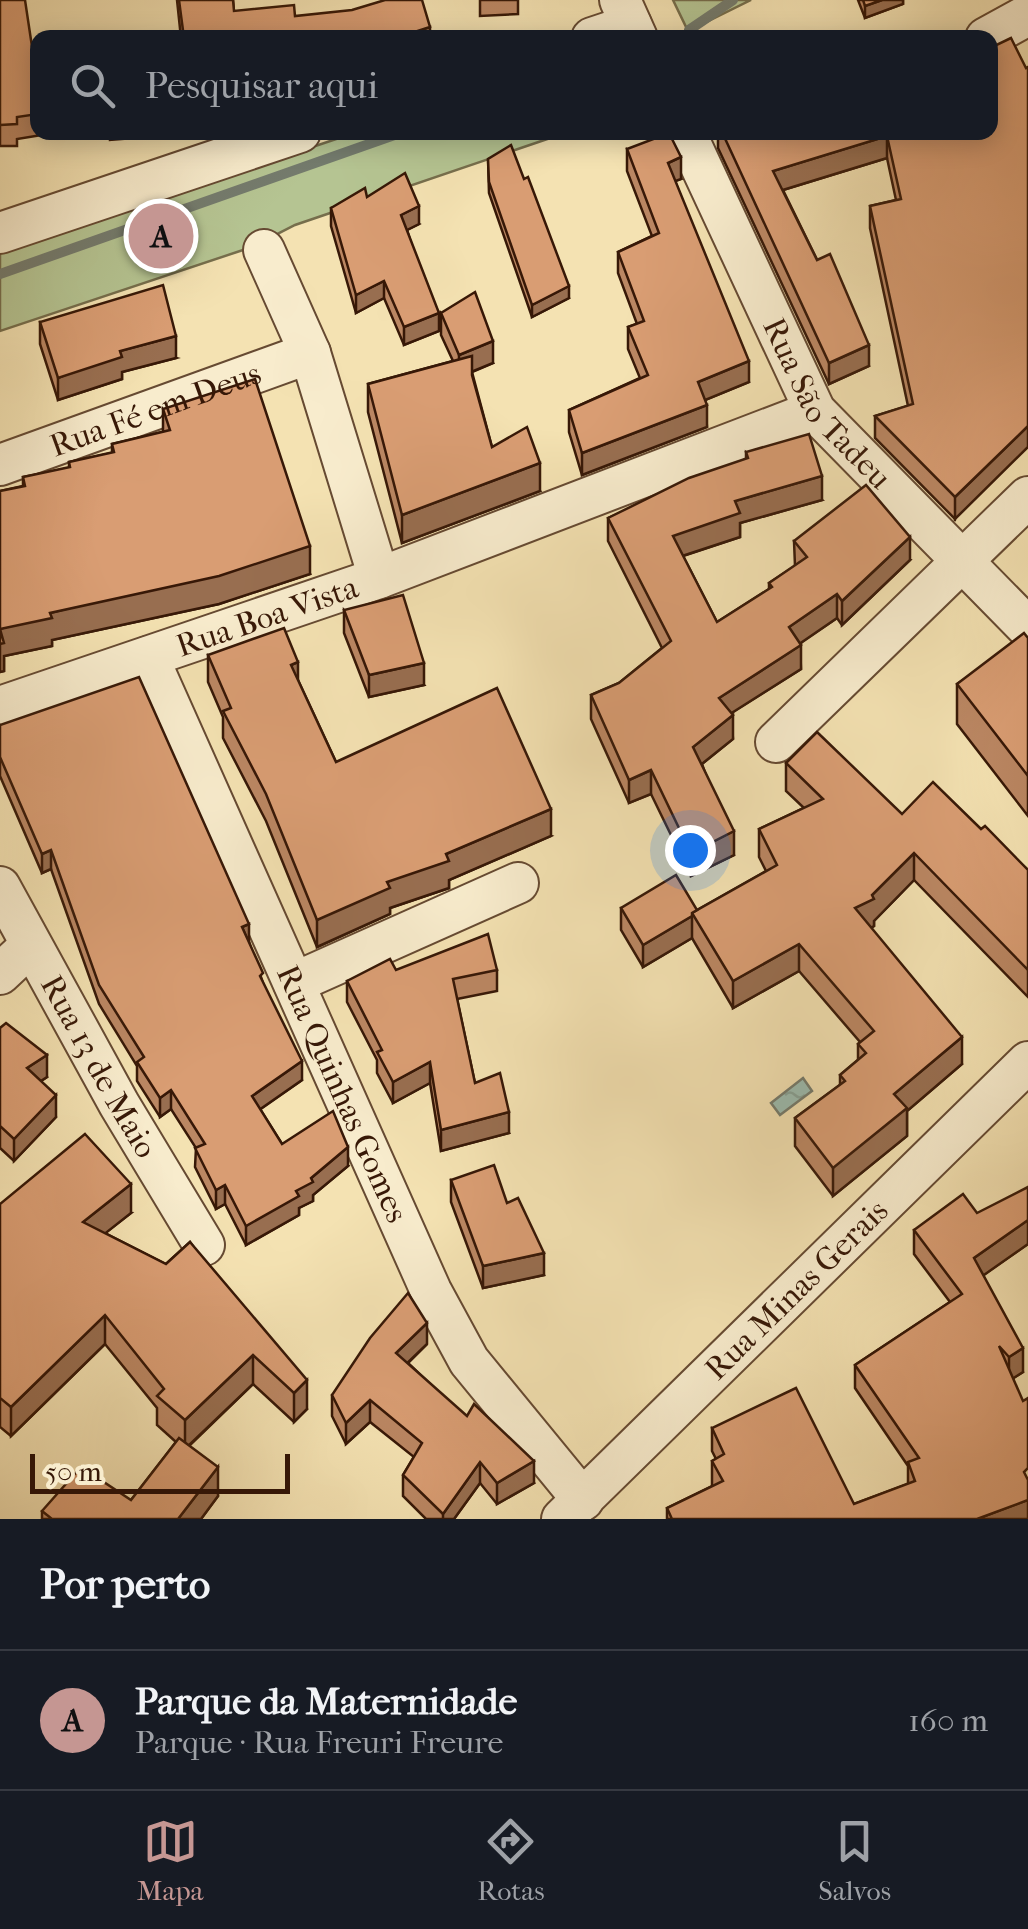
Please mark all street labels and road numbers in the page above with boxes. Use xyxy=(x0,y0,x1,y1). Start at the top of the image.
street label: Rua São Tadeu xyxy=(756,312,899,496)
street label: Rua Fé em Deus xyxy=(45,354,266,464)
street label: Rua Boa Vista xyxy=(171,568,364,664)
street label: Rua Quinhas Gomes xyxy=(269,959,416,1228)
street label: Rua 13 de Maio xyxy=(33,969,165,1164)
street label: Rua Minas Gerais xyxy=(697,1192,895,1387)

